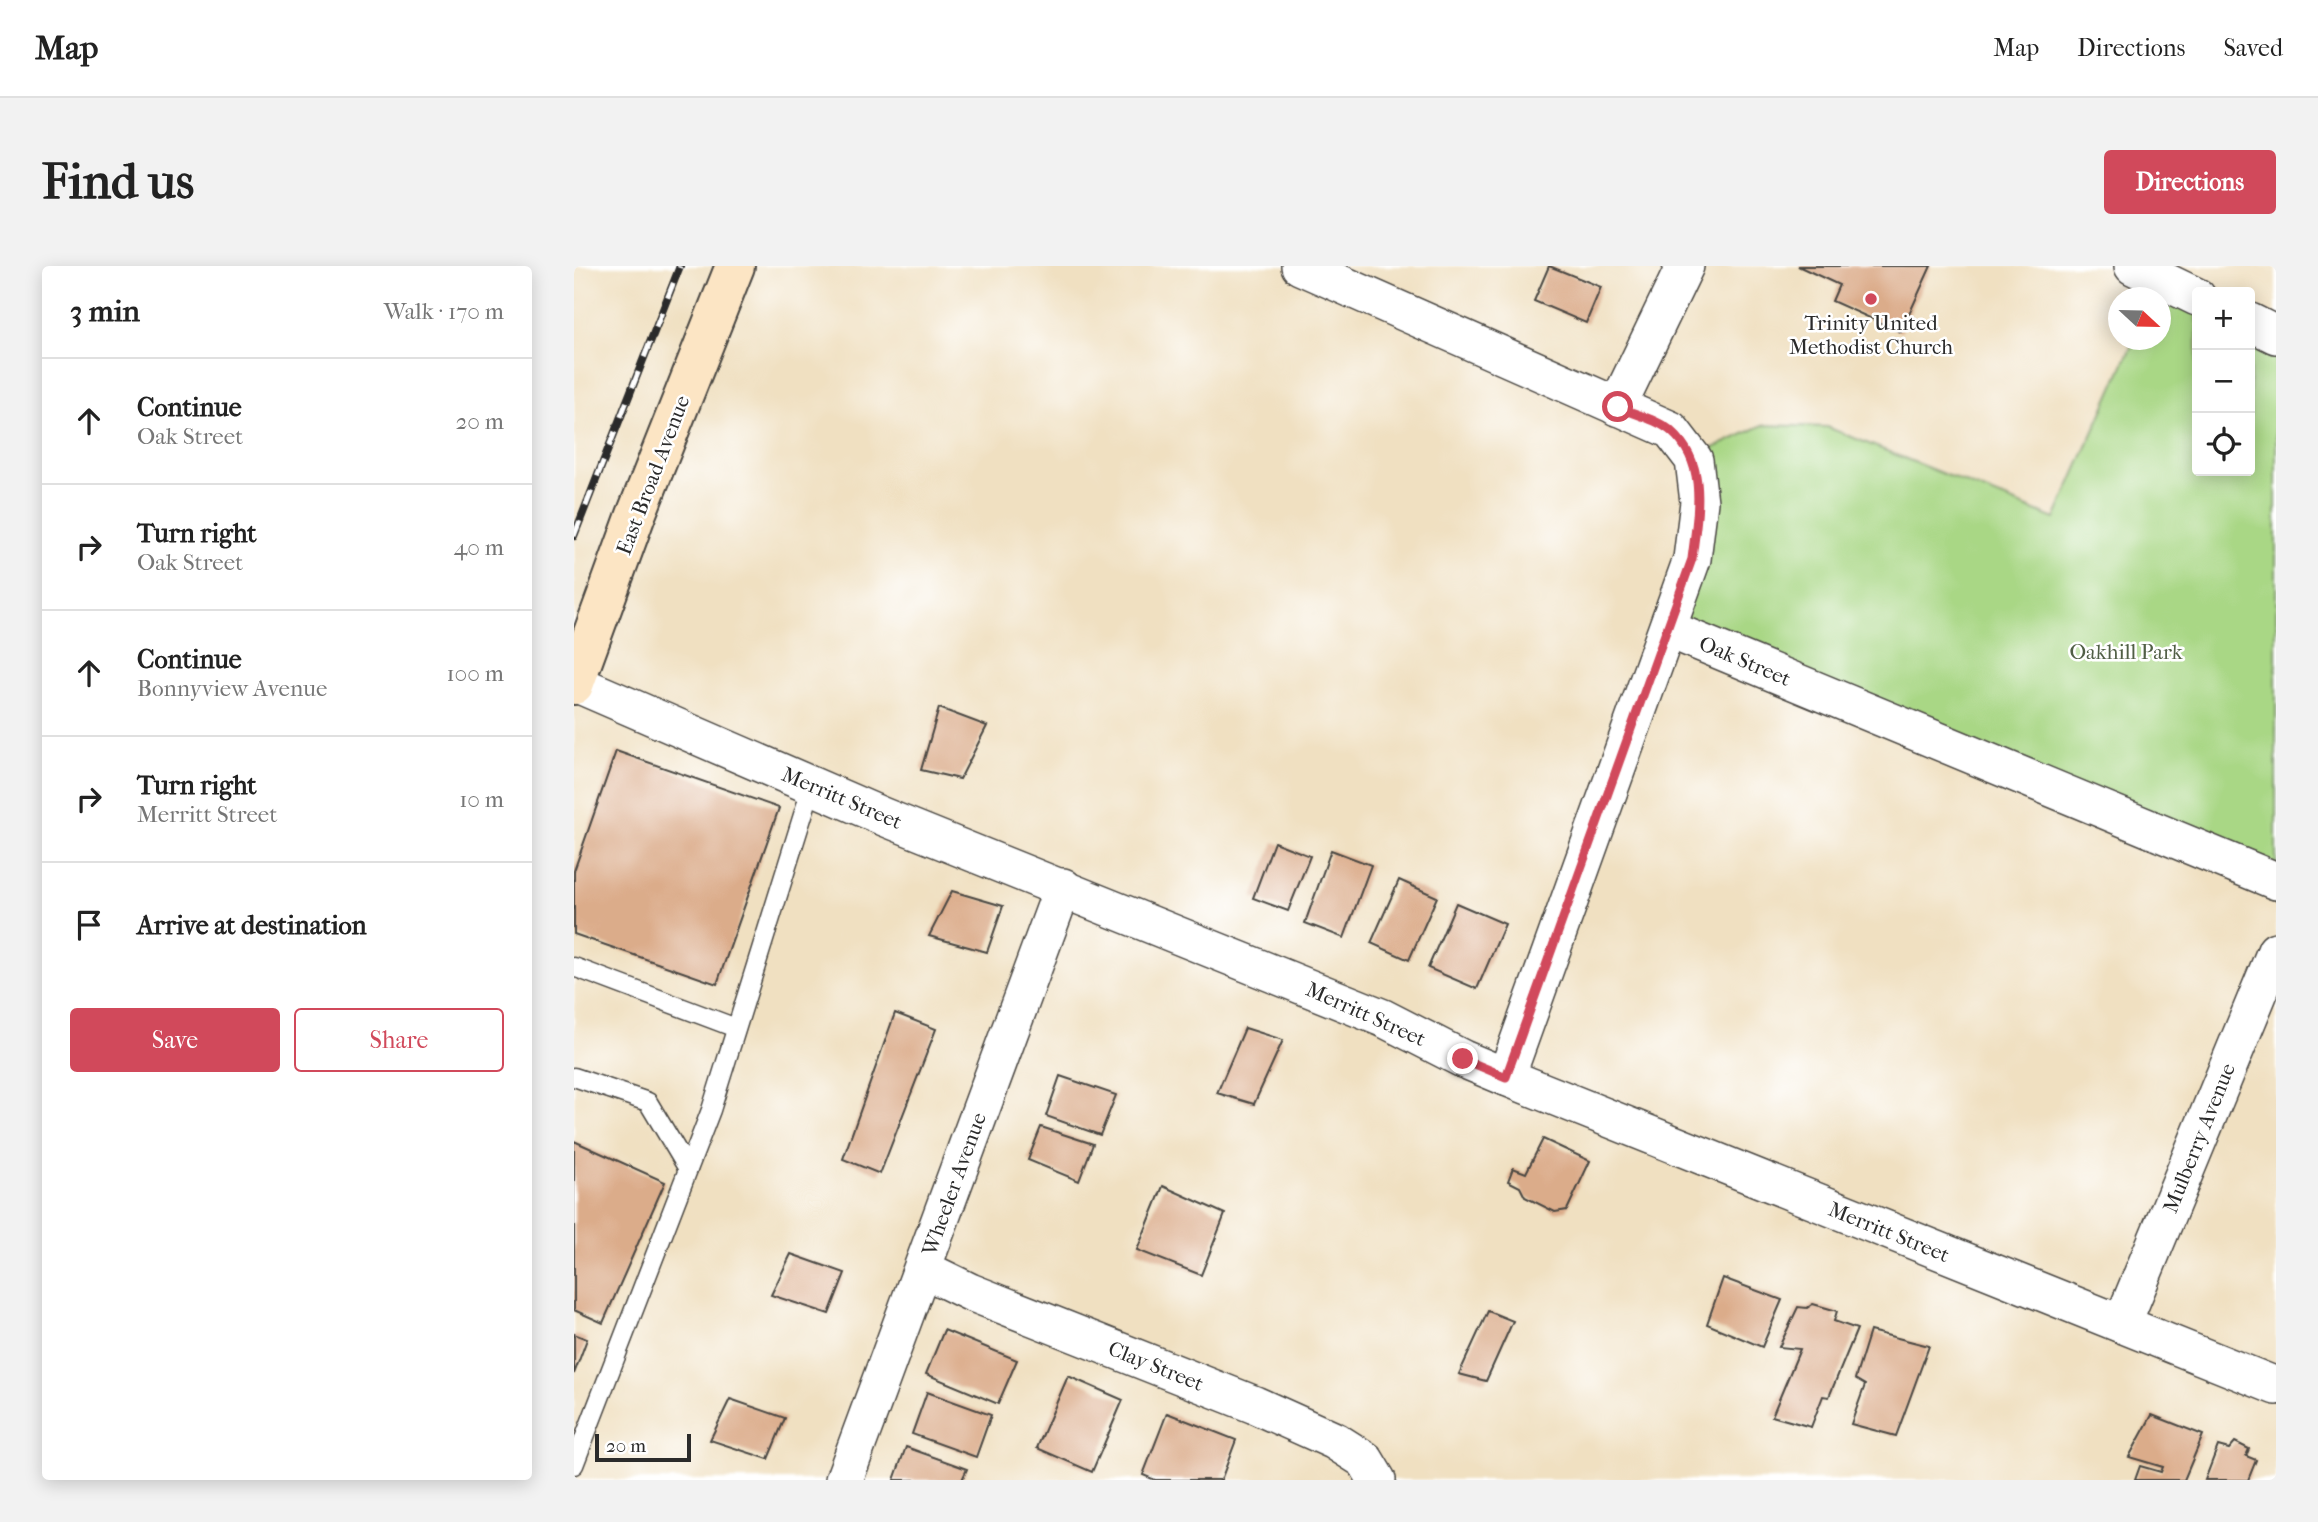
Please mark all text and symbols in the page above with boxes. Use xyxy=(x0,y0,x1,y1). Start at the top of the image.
text: Map xyxy=(35,29,98,68)
text: Map xyxy=(1993,34,2039,62)
text: Directions xyxy=(2077,34,2185,62)
text: Saved xyxy=(2223,34,2283,62)
button: Directions xyxy=(2104,150,2276,214)
text: Find us xyxy=(42,153,194,211)
north arrow xyxy=(2108,287,2171,350)
map controls xyxy=(2192,287,2255,476)
button: + xyxy=(2192,287,2255,350)
marker: Trinity United Methodist Church xyxy=(1863,291,1879,307)
text: 3 min xyxy=(70,294,140,329)
text: Walk · 170 m xyxy=(384,298,504,325)
place label: Trinity United Methodist Church xyxy=(1789,311,1953,359)
button: − xyxy=(2192,350,2255,413)
route start xyxy=(1602,391,1633,422)
text: Continue xyxy=(137,392,242,423)
street label: East Broad Avenue xyxy=(612,392,694,558)
icon: ahead xyxy=(70,402,108,440)
text: 20 m xyxy=(455,408,504,435)
button: locate xyxy=(2192,413,2255,476)
text: Oak Street xyxy=(137,423,243,450)
text: Turn right xyxy=(137,518,257,549)
icon: right xyxy=(70,528,108,566)
text: 40 m xyxy=(454,534,504,561)
text: Oak Street xyxy=(137,549,243,576)
street label: Oak Street xyxy=(1696,631,1795,691)
park label: Oakhill Park xyxy=(2069,640,2183,664)
text: Continue xyxy=(137,644,242,675)
icon: ahead xyxy=(70,654,108,692)
text: 100 m xyxy=(446,660,504,687)
text: Bonnyview Avenue xyxy=(137,675,327,702)
street label: Merritt Street xyxy=(778,762,906,834)
text: Turn right xyxy=(137,770,257,801)
icon: right xyxy=(70,780,108,818)
text: 10 m xyxy=(459,786,504,813)
text: Merritt Street xyxy=(137,801,277,828)
icon: arrive xyxy=(70,906,108,944)
text: Arrive at destination xyxy=(137,910,367,941)
street label: Merritt Street xyxy=(1303,977,1430,1051)
button: Save xyxy=(70,1008,280,1072)
button: Share xyxy=(294,1008,504,1072)
route end xyxy=(1447,1043,1478,1074)
street label: Mulberry Avenue xyxy=(2158,1060,2240,1216)
street label: Wheeler Avenue xyxy=(917,1109,991,1260)
street label: Merritt Street xyxy=(1825,1197,1953,1267)
street label: Clay Street xyxy=(1105,1336,1208,1396)
scale bar xyxy=(595,1431,691,1463)
text: 20 m xyxy=(606,1435,646,1457)

